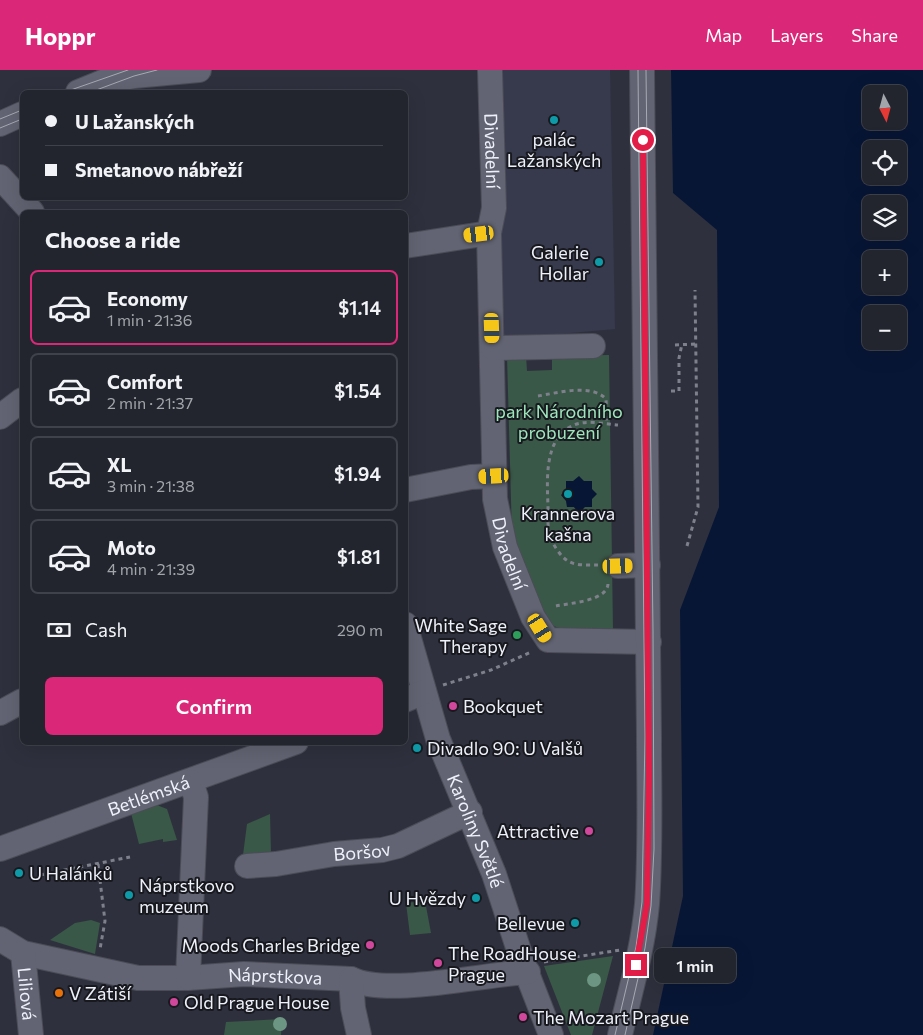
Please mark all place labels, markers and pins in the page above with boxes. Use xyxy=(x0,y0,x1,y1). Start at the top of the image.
marker: palác Lažanských xyxy=(548,114,560,126)
place label: palác Lažanských xyxy=(507,128,601,171)
place label: Galerie Hollar xyxy=(531,241,589,284)
marker: Galerie Hollar xyxy=(593,256,605,268)
marker: Krannerova kašna xyxy=(562,488,574,500)
place label: Krannerova kašna xyxy=(521,502,615,545)
place label: White Sage Therapy xyxy=(414,614,507,657)
marker: White Sage Therapy xyxy=(511,629,523,641)
place label: Bookquet xyxy=(463,695,543,717)
marker: Bookquet xyxy=(447,700,459,712)
place label: Divadlo 90: U Valšů xyxy=(427,737,583,759)
marker: Divadlo 90: U Valšů xyxy=(411,742,423,754)
place label: Attractive xyxy=(497,820,579,842)
marker: Attractive xyxy=(583,825,595,837)
place label: U Halánků xyxy=(29,862,113,884)
marker: U Halánků xyxy=(13,867,25,879)
place label: Náprstkovo muzeum xyxy=(139,874,234,917)
place label: U Hvězdy xyxy=(389,887,466,909)
marker: Náprstkovo muzeum xyxy=(123,889,135,901)
marker: U Hvězdy xyxy=(470,892,482,904)
place label: Bellevue xyxy=(497,912,565,934)
marker: Bellevue xyxy=(569,917,581,929)
place label: Moods Charles Bridge xyxy=(181,934,360,956)
marker: Moods Charles Bridge xyxy=(364,939,376,951)
place label: The RoadHouse Prague xyxy=(448,942,577,985)
marker: The RoadHouse Prague xyxy=(432,957,444,969)
place label: V Zátiší xyxy=(69,982,132,1004)
marker: V Zátiší xyxy=(53,987,65,999)
place label: Old Prague House xyxy=(184,991,330,1013)
marker: Old Prague House xyxy=(168,996,180,1008)
place label: The Mozart Prague xyxy=(533,1006,689,1028)
marker: The Mozart Prague xyxy=(517,1011,529,1023)

